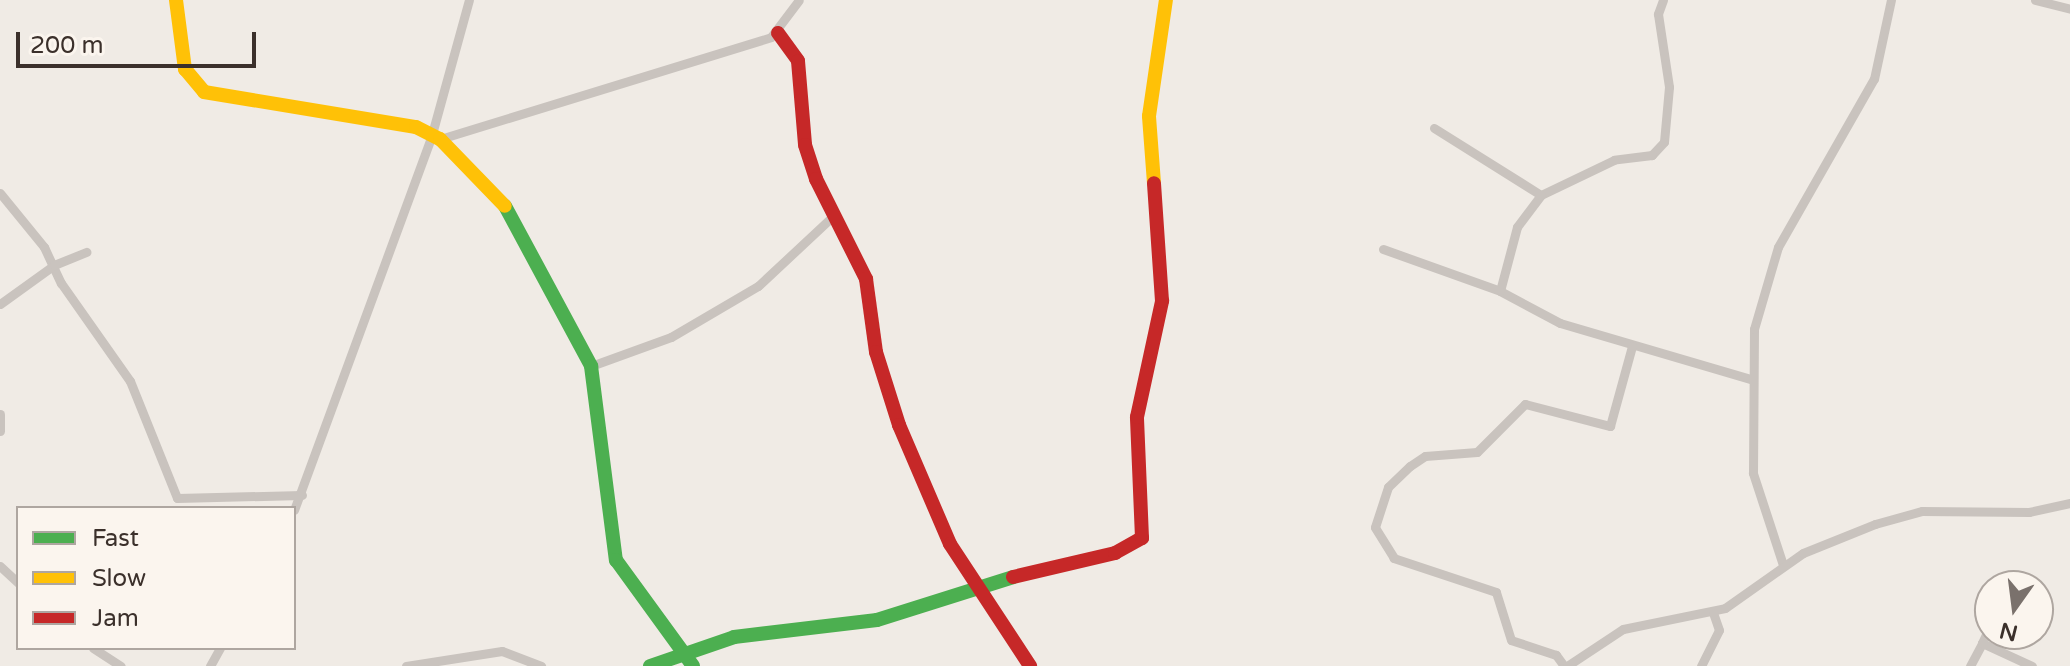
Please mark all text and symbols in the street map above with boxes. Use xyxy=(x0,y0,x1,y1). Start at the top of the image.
scale bar xyxy=(20,16,260,66)
text: 200 m xyxy=(30,31,104,60)
legend xyxy=(16,506,296,650)
text: Fast xyxy=(92,524,139,553)
text: Slow xyxy=(92,564,146,593)
north arrow xyxy=(1974,570,2054,650)
text: Jam xyxy=(92,604,139,633)
text: N xyxy=(1997,617,2020,646)

